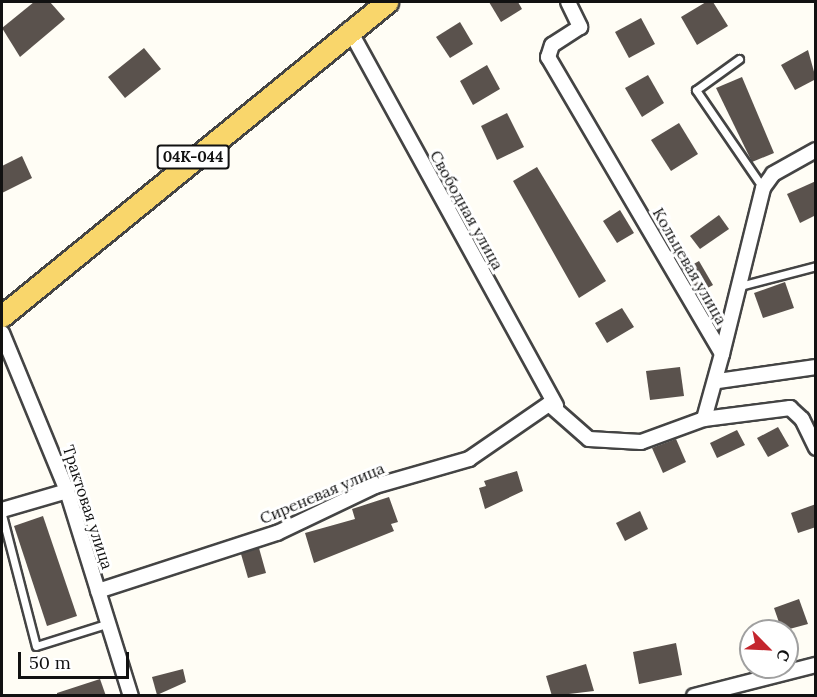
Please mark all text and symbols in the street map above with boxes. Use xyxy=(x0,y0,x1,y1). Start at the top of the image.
road number: 04К-044 xyxy=(156,145,230,169)
street label: Свободная улица xyxy=(426,147,508,273)
street label: Кольцевая улица xyxy=(649,204,731,328)
street label: Трактовая улица xyxy=(59,442,117,572)
street label: Сиреневая улица xyxy=(257,458,387,528)
north arrow xyxy=(739,619,799,679)
scale bar xyxy=(21,640,132,678)
text: С xyxy=(772,646,795,665)
text: 50 m xyxy=(29,651,71,674)

